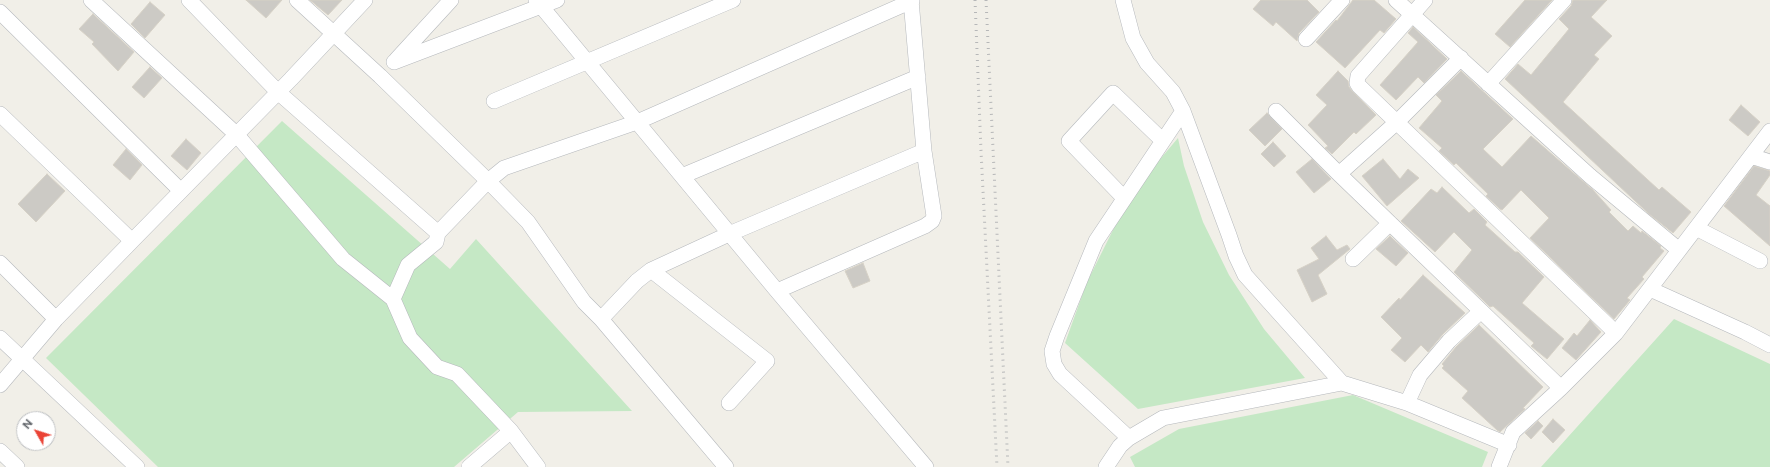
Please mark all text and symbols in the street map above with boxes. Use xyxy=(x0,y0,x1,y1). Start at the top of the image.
north arrow xyxy=(16,411,56,451)
text: N xyxy=(20,417,35,431)

